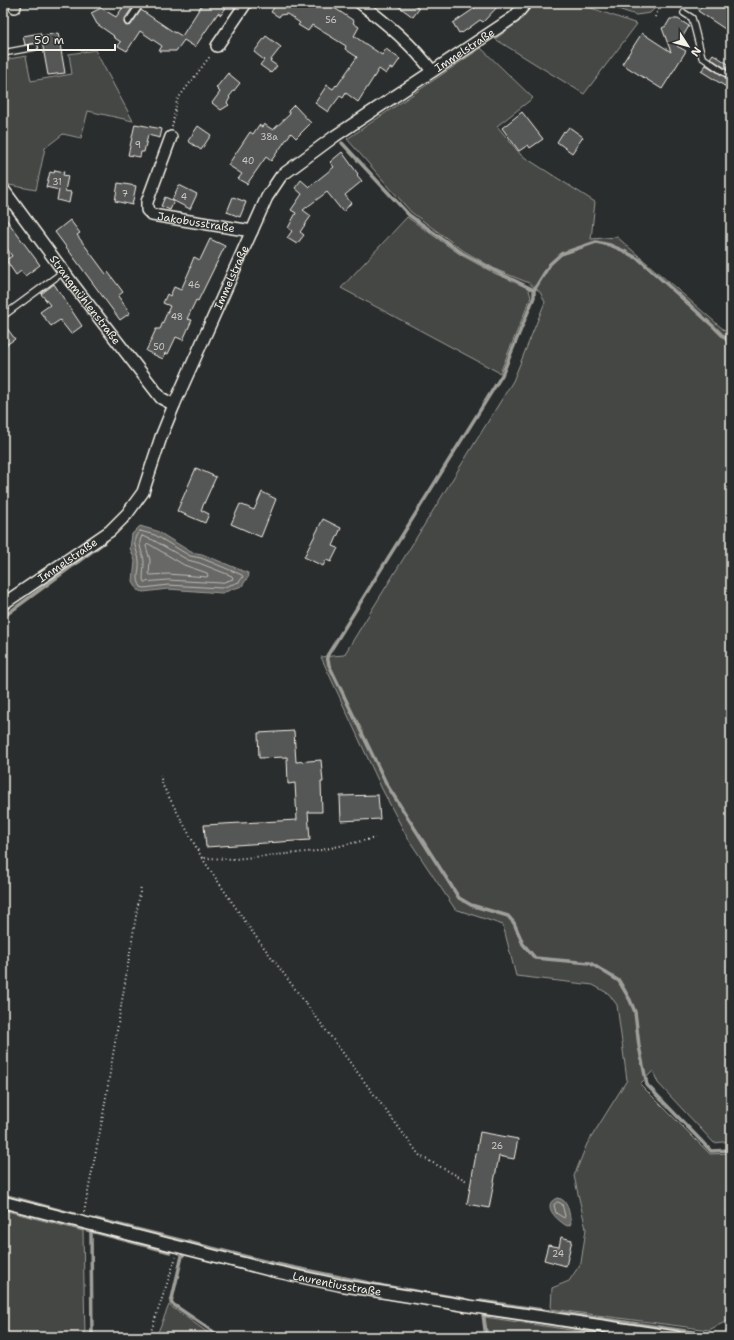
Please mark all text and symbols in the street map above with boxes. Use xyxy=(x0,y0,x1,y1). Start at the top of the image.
house number: 56 xyxy=(325,14,337,26)
street label: Immelstraße xyxy=(432,25,498,76)
scale bar xyxy=(28,26,115,52)
north arrow xyxy=(668,26,708,66)
text: 50 m xyxy=(34,32,64,48)
text: N xyxy=(687,44,704,60)
house number: 38a xyxy=(260,131,278,143)
house number: 9 xyxy=(135,139,141,151)
house number: 40 xyxy=(242,155,254,167)
house number: 31 xyxy=(52,176,62,188)
house number: 7 xyxy=(122,188,128,200)
house number: 4 xyxy=(181,191,187,203)
street label: Jakobusstraße xyxy=(156,209,236,236)
street label: Immelstraße xyxy=(211,243,252,312)
street label: Strangmühlenstraße xyxy=(46,252,124,348)
house number: 46 xyxy=(188,279,200,291)
house number: 48 xyxy=(171,311,183,323)
house number: 50 xyxy=(153,341,165,353)
street label: Immelstraße xyxy=(35,535,100,586)
house number: 26 xyxy=(491,1140,503,1152)
house number: 24 xyxy=(552,1248,564,1260)
street label: Laurentiusstraße xyxy=(291,1268,382,1300)

